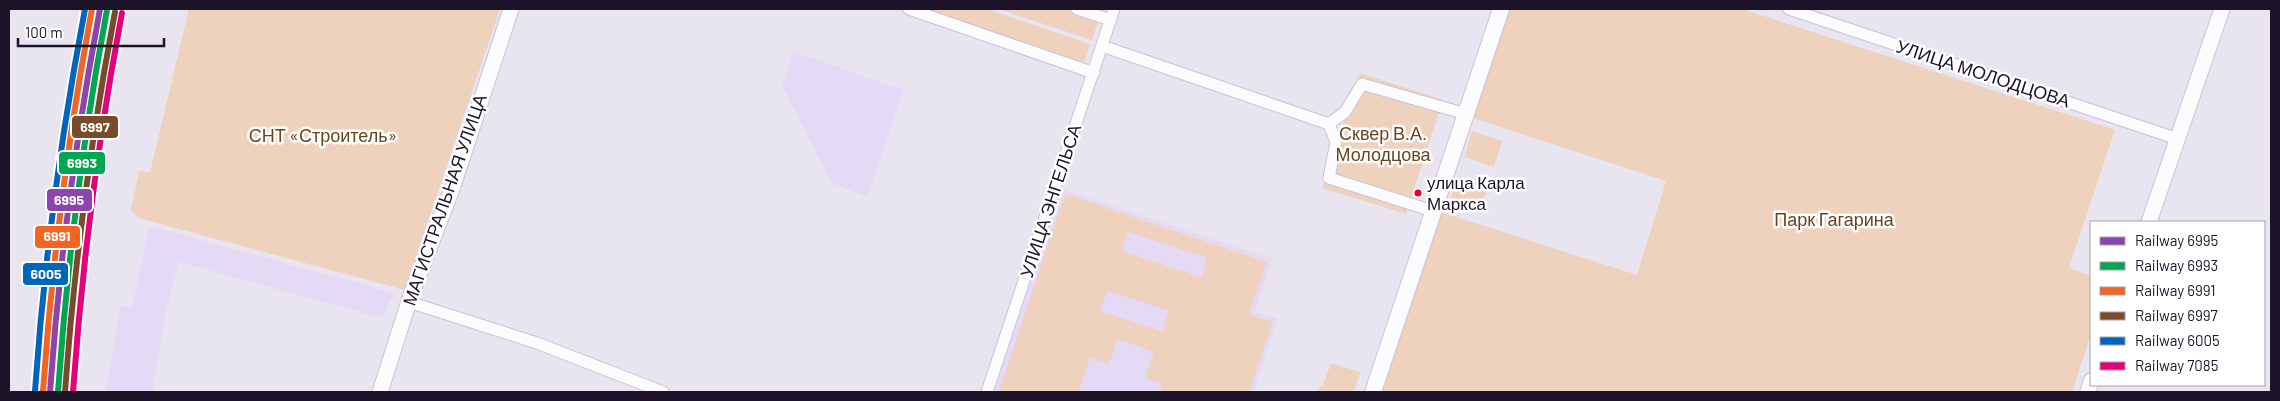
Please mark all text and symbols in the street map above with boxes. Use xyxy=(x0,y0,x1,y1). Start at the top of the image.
scale bar xyxy=(18,15,164,47)
text: 100 m xyxy=(25,23,63,41)
street label: УЛИЦА МОЛОДЦОВА xyxy=(1894,35,2073,112)
street label: МАГИСТРАЛЬНАЯ УЛИЦА xyxy=(397,91,491,308)
line badge: 6997 xyxy=(71,115,119,139)
text: 6997 xyxy=(80,118,110,135)
street label: УЛИЦА ЭНГЕЛЬСА xyxy=(1015,121,1085,280)
park label: Сквер В.А. Молодцова xyxy=(1335,122,1432,165)
park label: СНТ «Строитель» xyxy=(249,124,397,146)
line badge: 6993 xyxy=(58,151,106,175)
text: 6993 xyxy=(67,154,97,171)
place label: улица Карла Маркса xyxy=(1427,172,1525,213)
line badge: 6995 xyxy=(46,188,93,212)
marker: улица Карла Маркса xyxy=(1413,188,1423,198)
text: 6995 xyxy=(54,191,84,208)
park label: Парк Гагарина xyxy=(1774,208,1895,230)
legend xyxy=(2090,221,2265,386)
line badge: 6991 xyxy=(34,225,81,249)
text: 6991 xyxy=(43,227,71,244)
text: Railway 6995 xyxy=(2135,231,2218,249)
text: Railway 6993 xyxy=(2135,256,2218,274)
line badge: 6005 xyxy=(22,262,69,286)
text: 6005 xyxy=(30,265,62,282)
text: Railway 6991 xyxy=(2135,281,2216,299)
text: Railway 6997 xyxy=(2135,306,2218,324)
text: Railway 6005 xyxy=(2135,331,2220,349)
text: Railway 7085 xyxy=(2135,356,2218,374)

